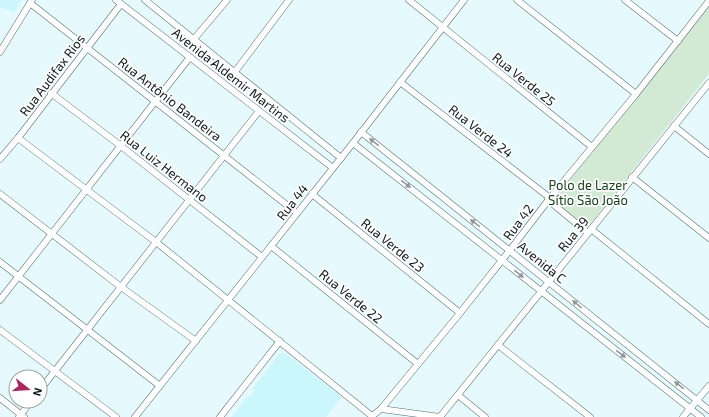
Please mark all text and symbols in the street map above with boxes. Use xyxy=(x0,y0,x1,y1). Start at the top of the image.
street label: Avenida Aldemir Martins xyxy=(169,24,293,126)
street label: Rua Audifax Rios xyxy=(16,31,88,119)
street label: Rua Verde 25 xyxy=(489,49,559,109)
street label: Rua Antônio Bandeira xyxy=(115,54,225,144)
street label: Rua Verde 24 xyxy=(446,101,516,161)
street label: Rua Luiz Hermano xyxy=(117,127,211,205)
one-way arrow xyxy=(368,138,379,146)
park label: Polo de Lazer Sítio São João xyxy=(548,177,628,208)
one-way arrow xyxy=(401,180,411,188)
street label: Rua 44 xyxy=(273,181,311,223)
street label: Rua 42 xyxy=(499,201,537,243)
street label: Rua 39 xyxy=(554,213,592,255)
street label: Rua Verde 23 xyxy=(358,215,428,275)
one-way arrow xyxy=(470,218,481,227)
street label: Avenida C xyxy=(515,238,569,286)
street label: Rua Verde 22 xyxy=(316,266,386,326)
one-way arrow xyxy=(513,269,524,278)
one-way arrow xyxy=(572,300,582,308)
one-way arrow xyxy=(615,350,626,358)
north arrow xyxy=(8,369,48,409)
one-way arrow xyxy=(673,381,684,390)
text: N xyxy=(31,386,45,398)

